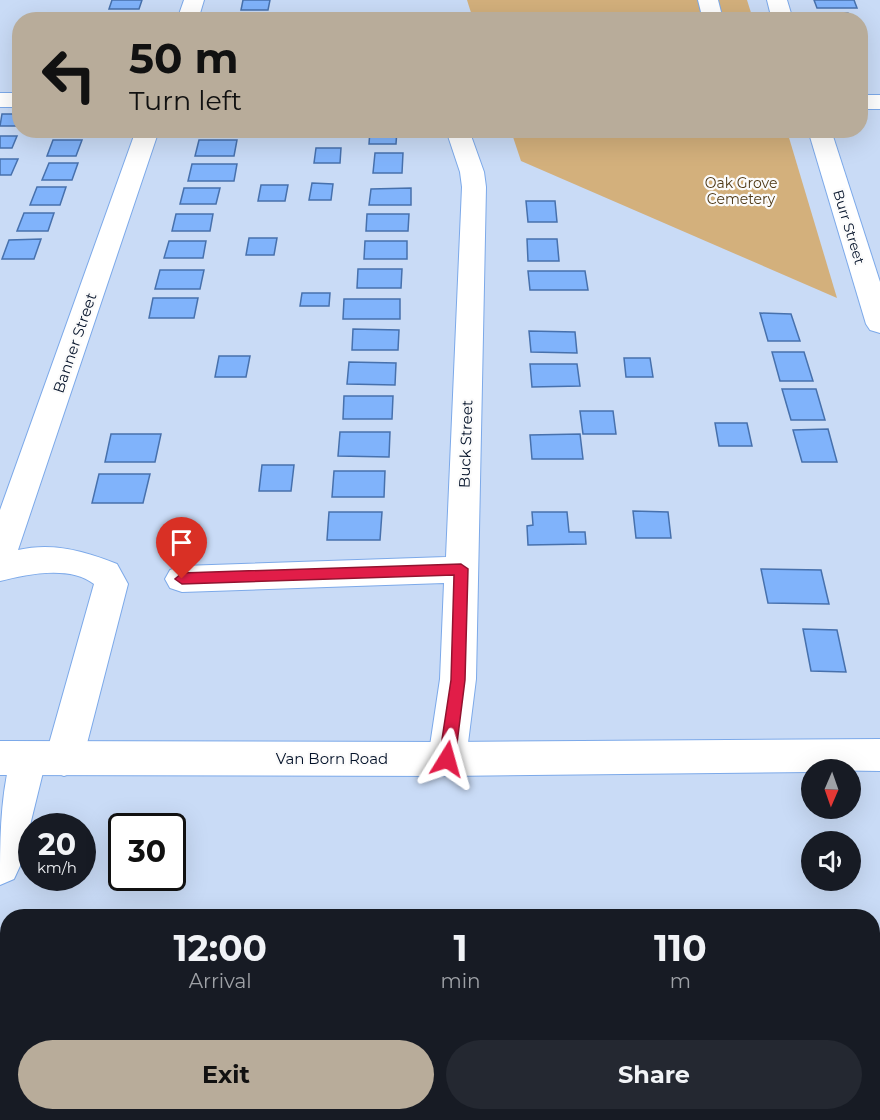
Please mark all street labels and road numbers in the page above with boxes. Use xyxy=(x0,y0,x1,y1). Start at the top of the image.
street label: Burr Street xyxy=(829,188,869,267)
street label: Banner Street xyxy=(48,290,101,395)
street label: Buck Street xyxy=(454,400,477,488)
street label: Van Born Road xyxy=(276,749,388,768)

